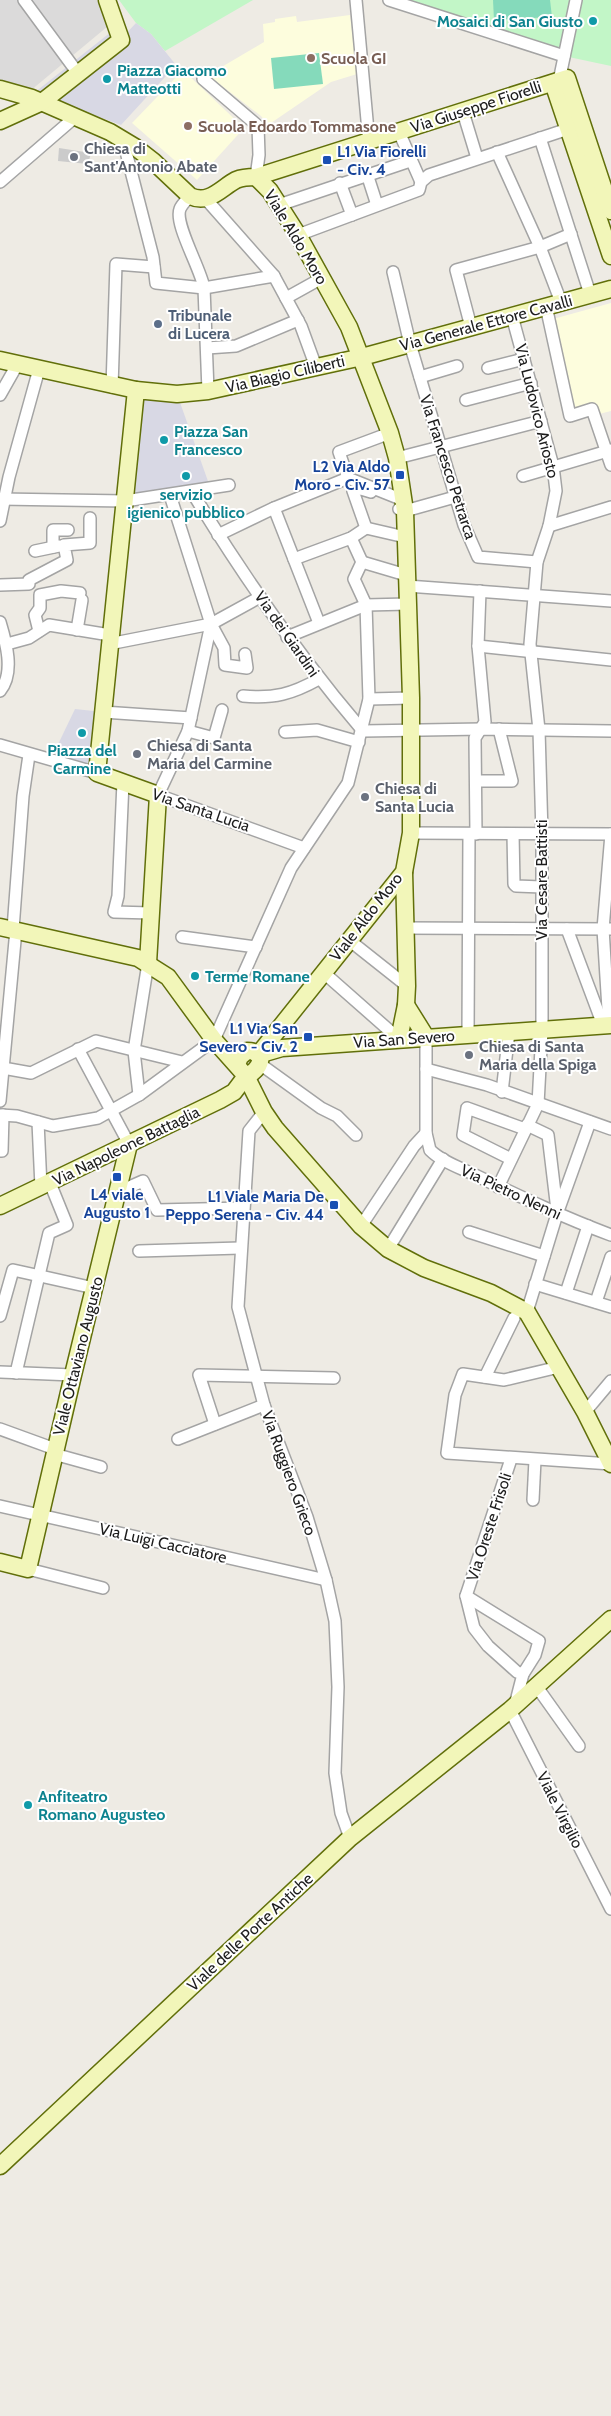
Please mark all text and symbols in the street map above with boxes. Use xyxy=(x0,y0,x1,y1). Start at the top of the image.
place label: Mosaici di San Giusto xyxy=(437,12,583,31)
marker: Mosaici di San Giusto xyxy=(587,15,599,27)
place label: Scuola GI xyxy=(321,49,386,68)
marker: Scuola GI xyxy=(305,52,317,64)
place label: Piazza Giacomo Matteotti xyxy=(117,61,227,98)
marker: Piazza Giacomo Matteotti xyxy=(101,73,113,85)
street label: Via Giuseppe Fiorelli xyxy=(408,77,544,137)
place label: Scuola Edoardo Tommasone xyxy=(198,117,396,136)
marker: Scuola Edoardo Tommasone xyxy=(182,120,194,132)
place label: Chiesa di Sant'Antonio Abate xyxy=(84,139,217,176)
place label: L1 Via Fiorelli - Civ. 4 xyxy=(337,142,426,179)
marker: Chiesa di Sant'Antonio Abate xyxy=(68,151,80,163)
marker: L1 Via Fiorelli - Civ. 4 xyxy=(321,154,333,166)
street label: Viale Aldo Moro xyxy=(260,186,332,288)
street label: Via Generale Ettore Cavalli xyxy=(398,291,574,355)
place label: Tribunale di Lucera xyxy=(168,306,232,343)
marker: Tribunale di Lucera xyxy=(152,318,164,330)
street label: Via Ludovico Ariosto xyxy=(511,342,563,480)
street label: Via Biagio Ciliberti xyxy=(224,351,346,397)
street label: Via Francesco Petrarca xyxy=(416,392,480,542)
place label: Piazza San Francesco xyxy=(174,422,248,459)
marker: Piazza San Francesco xyxy=(158,434,170,446)
place label: L2 Via Aldo Moro - Civ. 57 xyxy=(294,457,391,494)
marker: L2 Via Aldo Moro - Civ. 57 xyxy=(394,469,406,481)
marker: servizio igienico pubblico xyxy=(180,470,192,482)
place label: servizio igienico pubblico xyxy=(127,485,245,522)
street label: Via dei Giardini xyxy=(250,587,324,681)
marker: Piazza del Carmine xyxy=(76,727,88,739)
place label: Chiesa di Santa Maria del Carmine xyxy=(147,736,272,773)
place label: Piazza del Carmine xyxy=(47,741,117,778)
marker: Chiesa di Santa Maria del Carmine xyxy=(131,748,143,760)
place label: Chiesa di Santa Lucia xyxy=(375,779,454,816)
street label: Via Santa Lucia xyxy=(150,784,253,836)
marker: Chiesa di Santa Lucia xyxy=(359,791,371,803)
street label: Via Cesare Battisti xyxy=(532,820,551,940)
street label: Viale Aldo Moro xyxy=(326,869,407,965)
place label: Terme Romane xyxy=(205,967,310,986)
marker: Terme Romane xyxy=(189,970,201,982)
place label: L1 Via San Severo - Civ. 2 xyxy=(199,1019,298,1056)
street label: Via San Severo xyxy=(353,1026,456,1052)
marker: L1 Via San Severo - Civ. 2 xyxy=(302,1031,314,1043)
place label: Chiesa di Santa Maria della Spiga xyxy=(479,1037,596,1074)
marker: Chiesa di Santa Maria della Spiga xyxy=(463,1049,475,1061)
street label: Via Napoleone Battaglia xyxy=(49,1102,203,1190)
street label: Via Pietro Nenni xyxy=(458,1160,564,1224)
marker: L4 viale Augusto 1 xyxy=(111,1171,123,1183)
place label: L4 viale Augusto 1 xyxy=(84,1185,150,1222)
place label: L1 Viale Maria De Peppo Serena - Civ. 44 xyxy=(165,1187,324,1224)
marker: L1 Viale Maria De Peppo Serena - Civ. 44 xyxy=(328,1199,340,1211)
street label: Viale Ottaviano Augusto xyxy=(49,1274,107,1437)
street label: Via Ruggiero Grieco xyxy=(258,1408,320,1538)
street label: Via Oreste Frisoli xyxy=(463,1470,515,1584)
street label: Via Luigi Cacciatore xyxy=(97,1519,229,1567)
street label: Viale Virgilio xyxy=(533,1768,587,1852)
place label: Anfiteatro Romano Augusteo xyxy=(38,1787,165,1824)
marker: Anfiteatro Romano Augusteo xyxy=(22,1799,34,1811)
street label: Viale delle Porte Antiche xyxy=(183,1869,317,1995)

